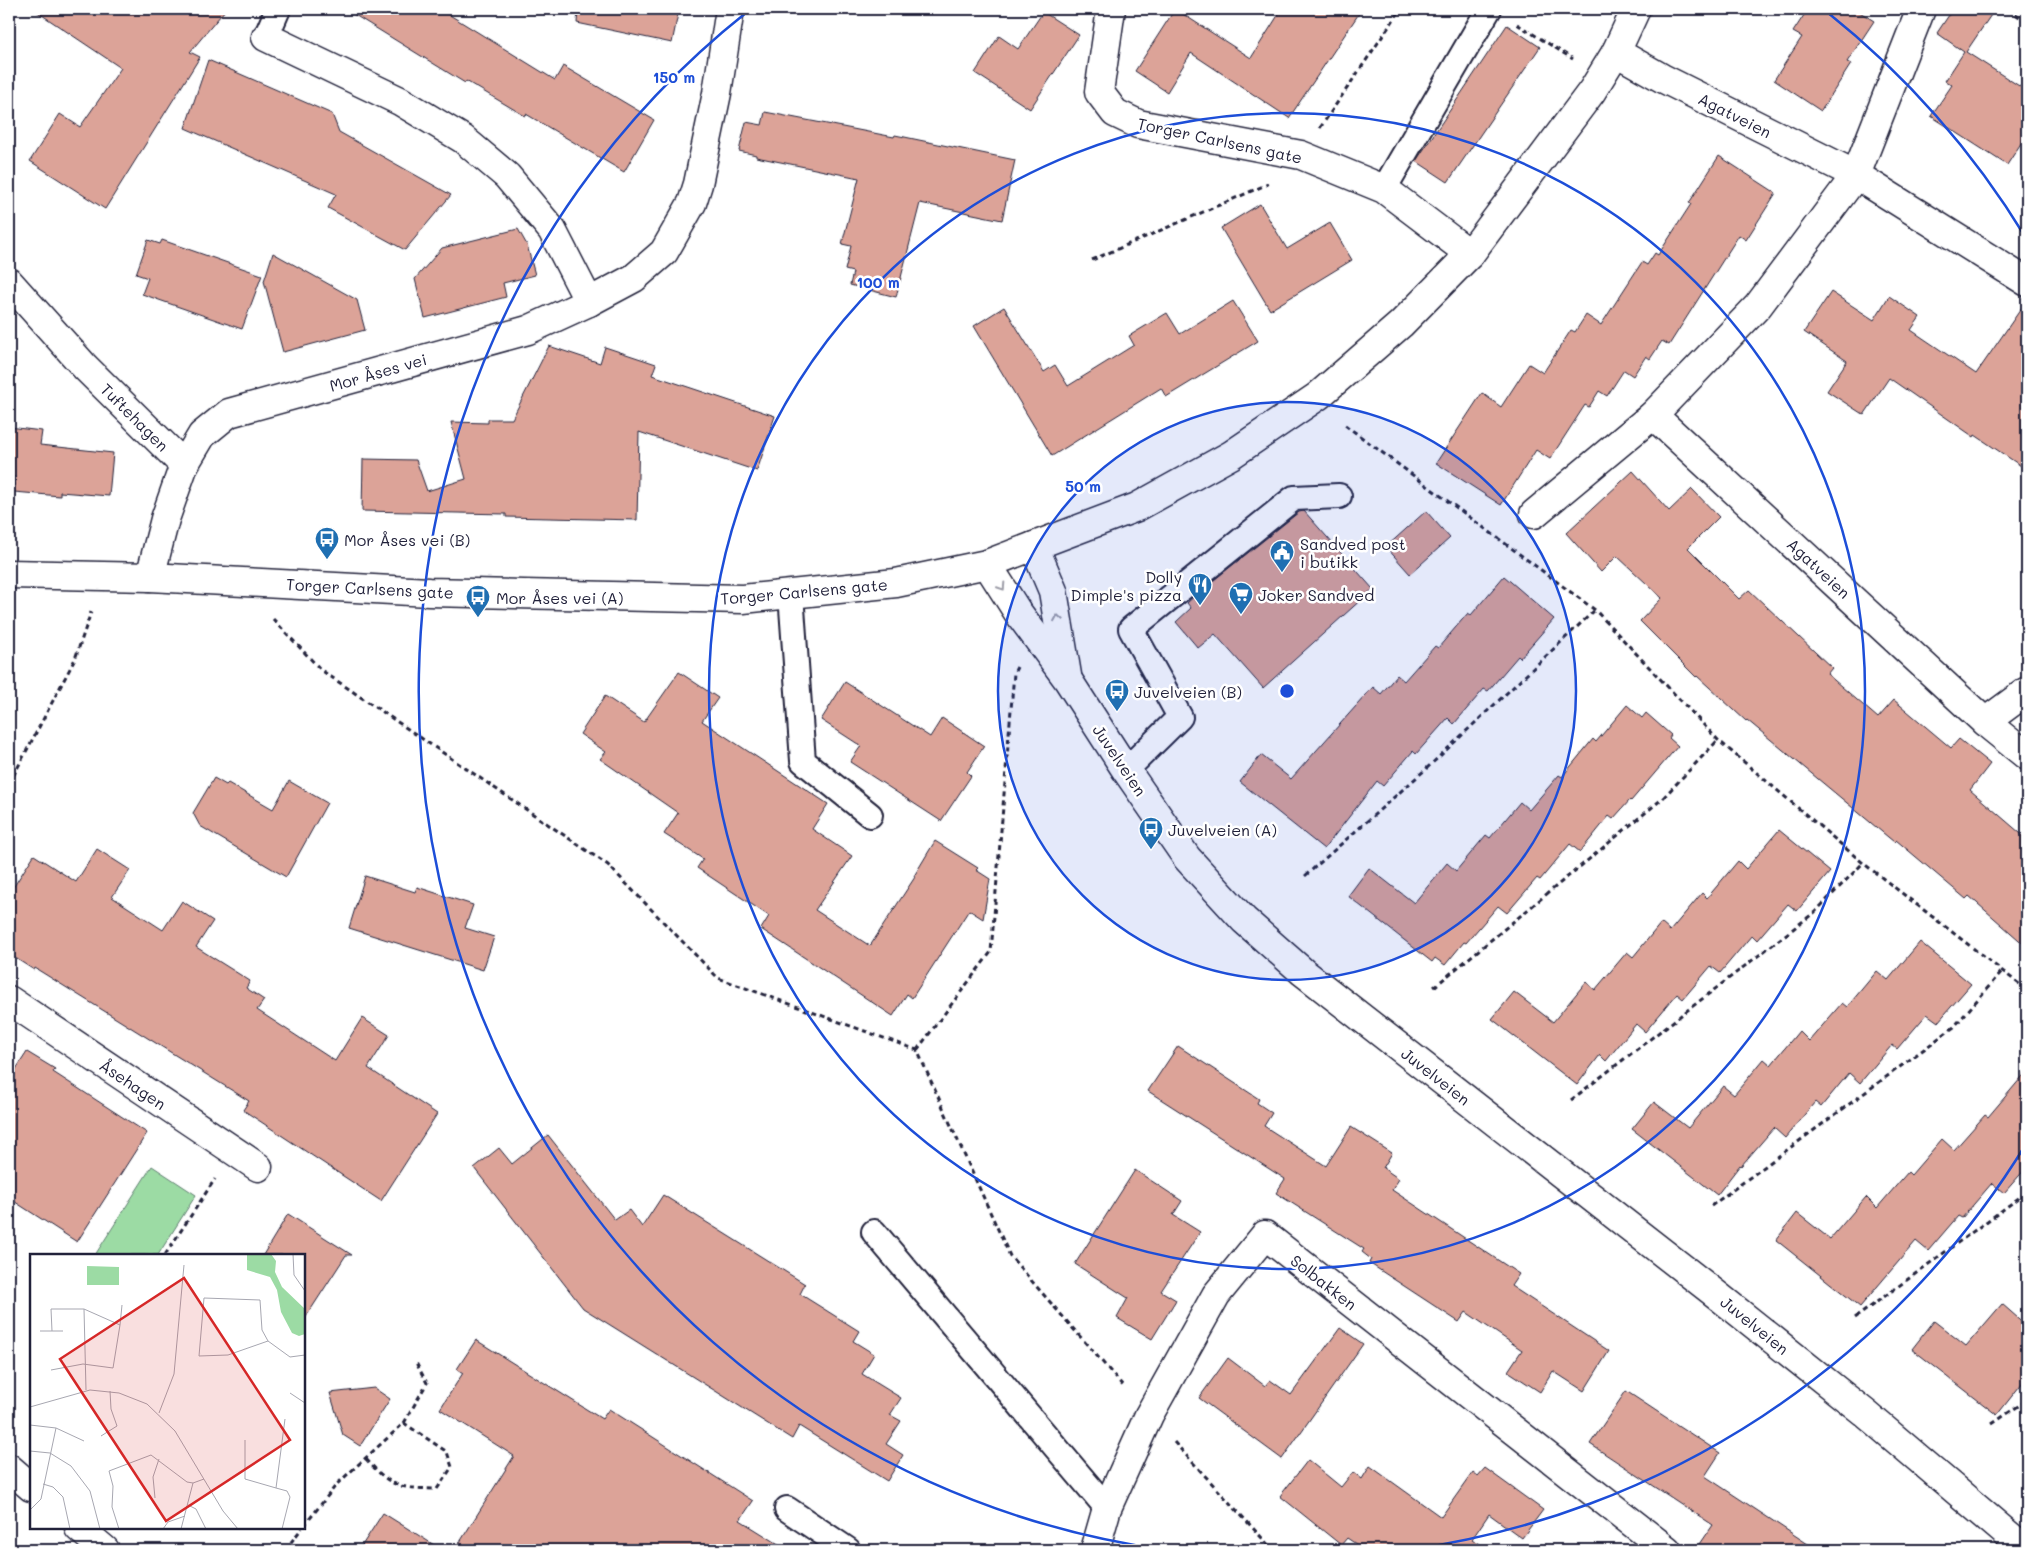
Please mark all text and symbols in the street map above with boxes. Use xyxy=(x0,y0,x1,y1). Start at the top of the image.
text: 150 m xyxy=(653,67,695,87)
street label: Agatveien xyxy=(1695,88,1775,142)
street label: Torger Carlsens gate xyxy=(1136,112,1304,168)
text: 100 m xyxy=(856,272,900,292)
street label: Mor Åses vei xyxy=(327,348,429,396)
street label: Tuftehagen xyxy=(97,379,173,455)
text: 50 m xyxy=(1065,476,1101,496)
bus stop icon: Mor Åses vei (B) xyxy=(314,526,340,560)
place label: Mor Åses vei (B) xyxy=(344,529,470,550)
place label: Sandved post i butikk xyxy=(1300,533,1406,572)
street label: Agatveien xyxy=(1783,533,1855,603)
public building icon: Sandved post i butikk xyxy=(1269,539,1295,573)
place label: Dolly Dimple's pizza xyxy=(1071,566,1182,605)
restaurant icon: Dolly Dimple's pizza xyxy=(1187,572,1213,606)
street label: Torger Carlsens gate xyxy=(286,573,454,603)
street label: Torger Carlsens gate xyxy=(719,573,889,609)
supermarket icon: Joker Sandved xyxy=(1228,581,1254,615)
one-way arrow xyxy=(996,582,1005,591)
bus stop icon: Mor Åses vei (A) xyxy=(465,584,491,618)
place label: Joker Sandved xyxy=(1258,584,1374,605)
place label: Mor Åses vei (A) xyxy=(496,587,623,608)
one-way arrow xyxy=(1053,614,1063,622)
bus stop icon: Juvelveien (B) xyxy=(1104,678,1130,712)
place label: Juvelveien (B) xyxy=(1134,681,1242,702)
centre of rings xyxy=(1278,682,1296,700)
street label: Juvelveien xyxy=(1088,720,1152,800)
bus stop icon: Juvelveien (A) xyxy=(1138,816,1164,850)
place label: Juvelveien (A) xyxy=(1168,819,1277,840)
street label: Juvelveien xyxy=(1397,1042,1475,1110)
street label: Åsehagen xyxy=(96,1054,170,1114)
street label: Solbakken xyxy=(1287,1250,1361,1314)
inset map xyxy=(30,1254,305,1529)
street label: Juvelveien xyxy=(1717,1291,1793,1359)

